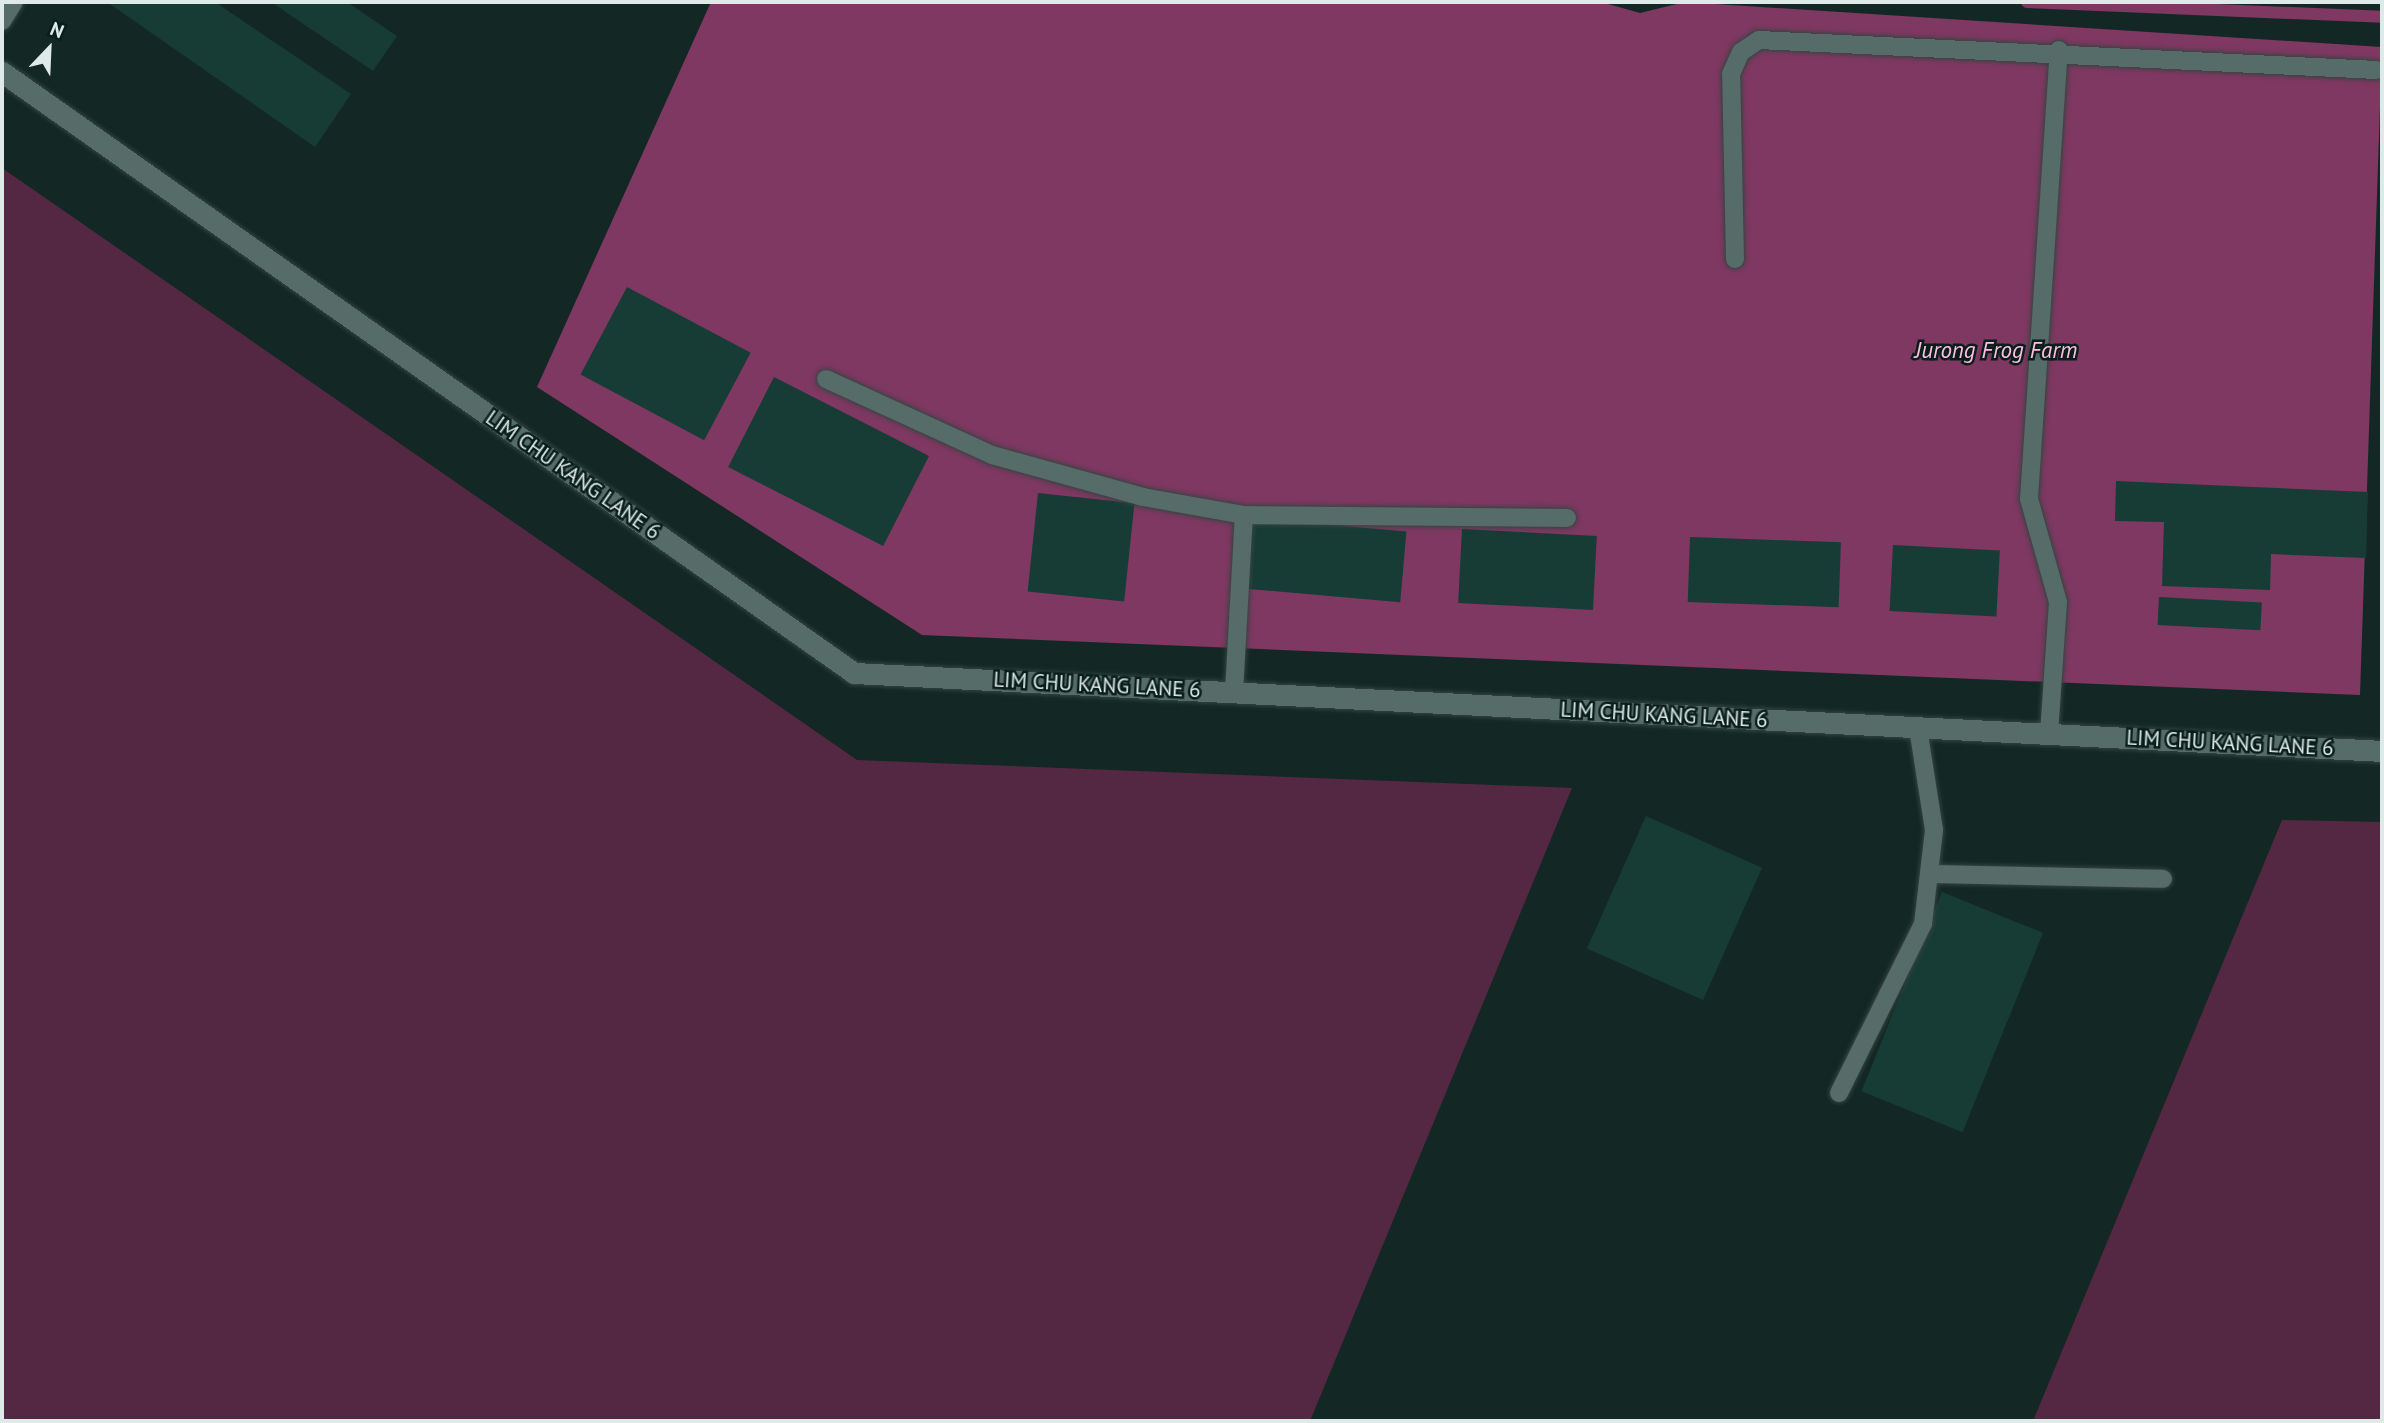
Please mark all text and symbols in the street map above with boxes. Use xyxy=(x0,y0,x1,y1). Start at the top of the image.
north arrow xyxy=(14,14,84,84)
text: N xyxy=(47,16,68,43)
water label: Jurong Frog Farm xyxy=(1915,336,2077,364)
street label: LIM CHU KANG LANE 6 xyxy=(481,405,665,545)
street label: LIM CHU KANG LANE 6 xyxy=(993,667,1201,703)
street label: LIM CHU KANG LANE 6 xyxy=(1560,697,1768,733)
street label: LIM CHU KANG LANE 6 xyxy=(2126,725,2334,761)

